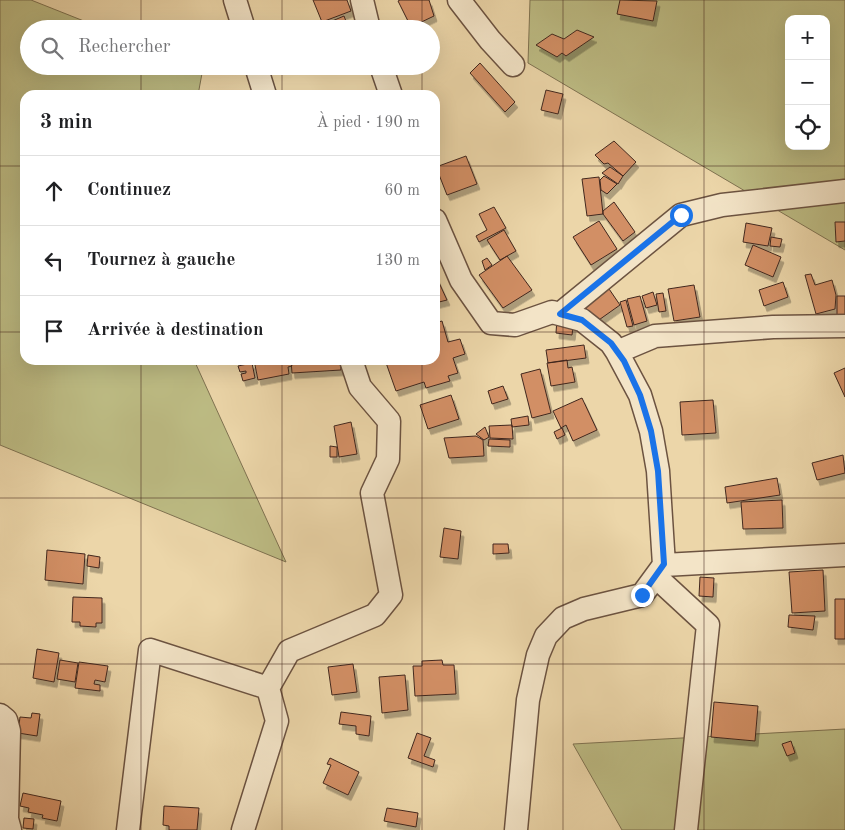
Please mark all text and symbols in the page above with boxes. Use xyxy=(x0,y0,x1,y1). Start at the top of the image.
map controls xyxy=(785,15,830,150)
button: + xyxy=(785,15,830,60)
search box xyxy=(20,20,440,75)
icon: search xyxy=(38,34,66,62)
text: Rechercher xyxy=(78,38,171,57)
button: − xyxy=(785,60,830,105)
button: locate xyxy=(785,105,830,150)
text: 3 min xyxy=(40,112,93,133)
text: À pied · 190 m xyxy=(317,115,420,131)
icon: ahead xyxy=(40,177,68,205)
text: Continuez xyxy=(87,181,171,200)
text: 60 m xyxy=(384,183,420,199)
route start xyxy=(670,204,693,227)
icon: left xyxy=(40,247,68,275)
text: Tournez à gauche xyxy=(87,251,235,270)
text: 130 m xyxy=(375,253,420,269)
icon: arrive xyxy=(40,317,68,345)
text: Arrivée à destination xyxy=(87,321,263,340)
route end xyxy=(631,584,654,607)

